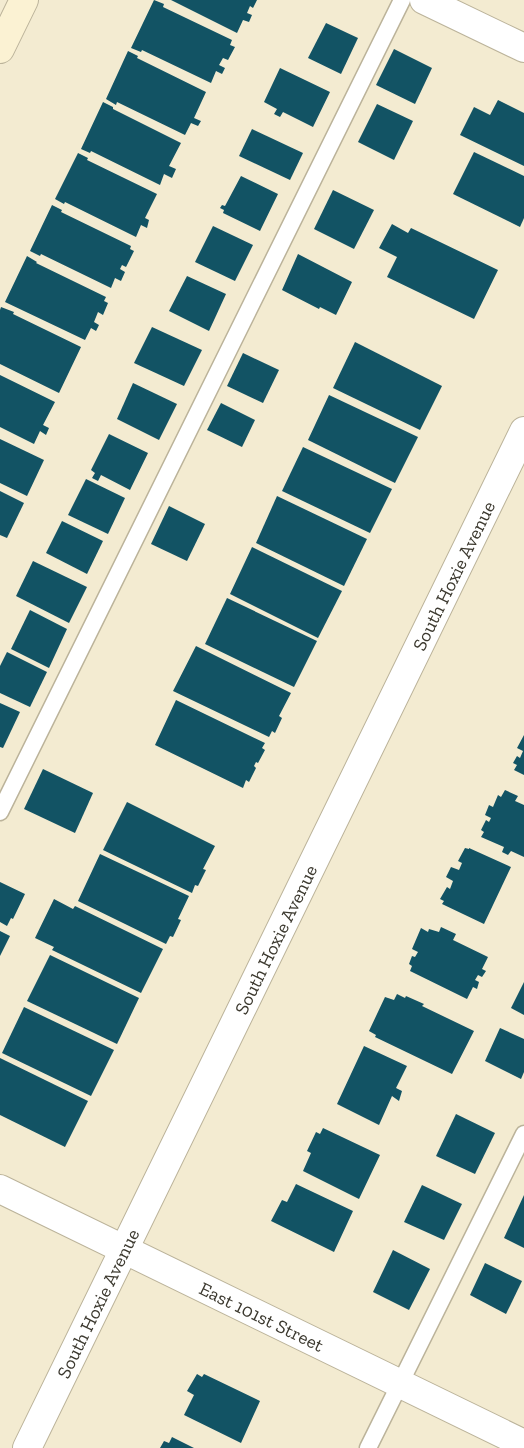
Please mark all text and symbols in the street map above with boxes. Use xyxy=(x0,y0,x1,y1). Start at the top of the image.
street label: South Hoxie Avenue xyxy=(408,497,500,654)
street label: South Hoxie Avenue xyxy=(230,861,322,1018)
street label: South Hoxie Avenue xyxy=(52,1225,144,1382)
street label: East 101st Street xyxy=(195,1277,327,1357)

